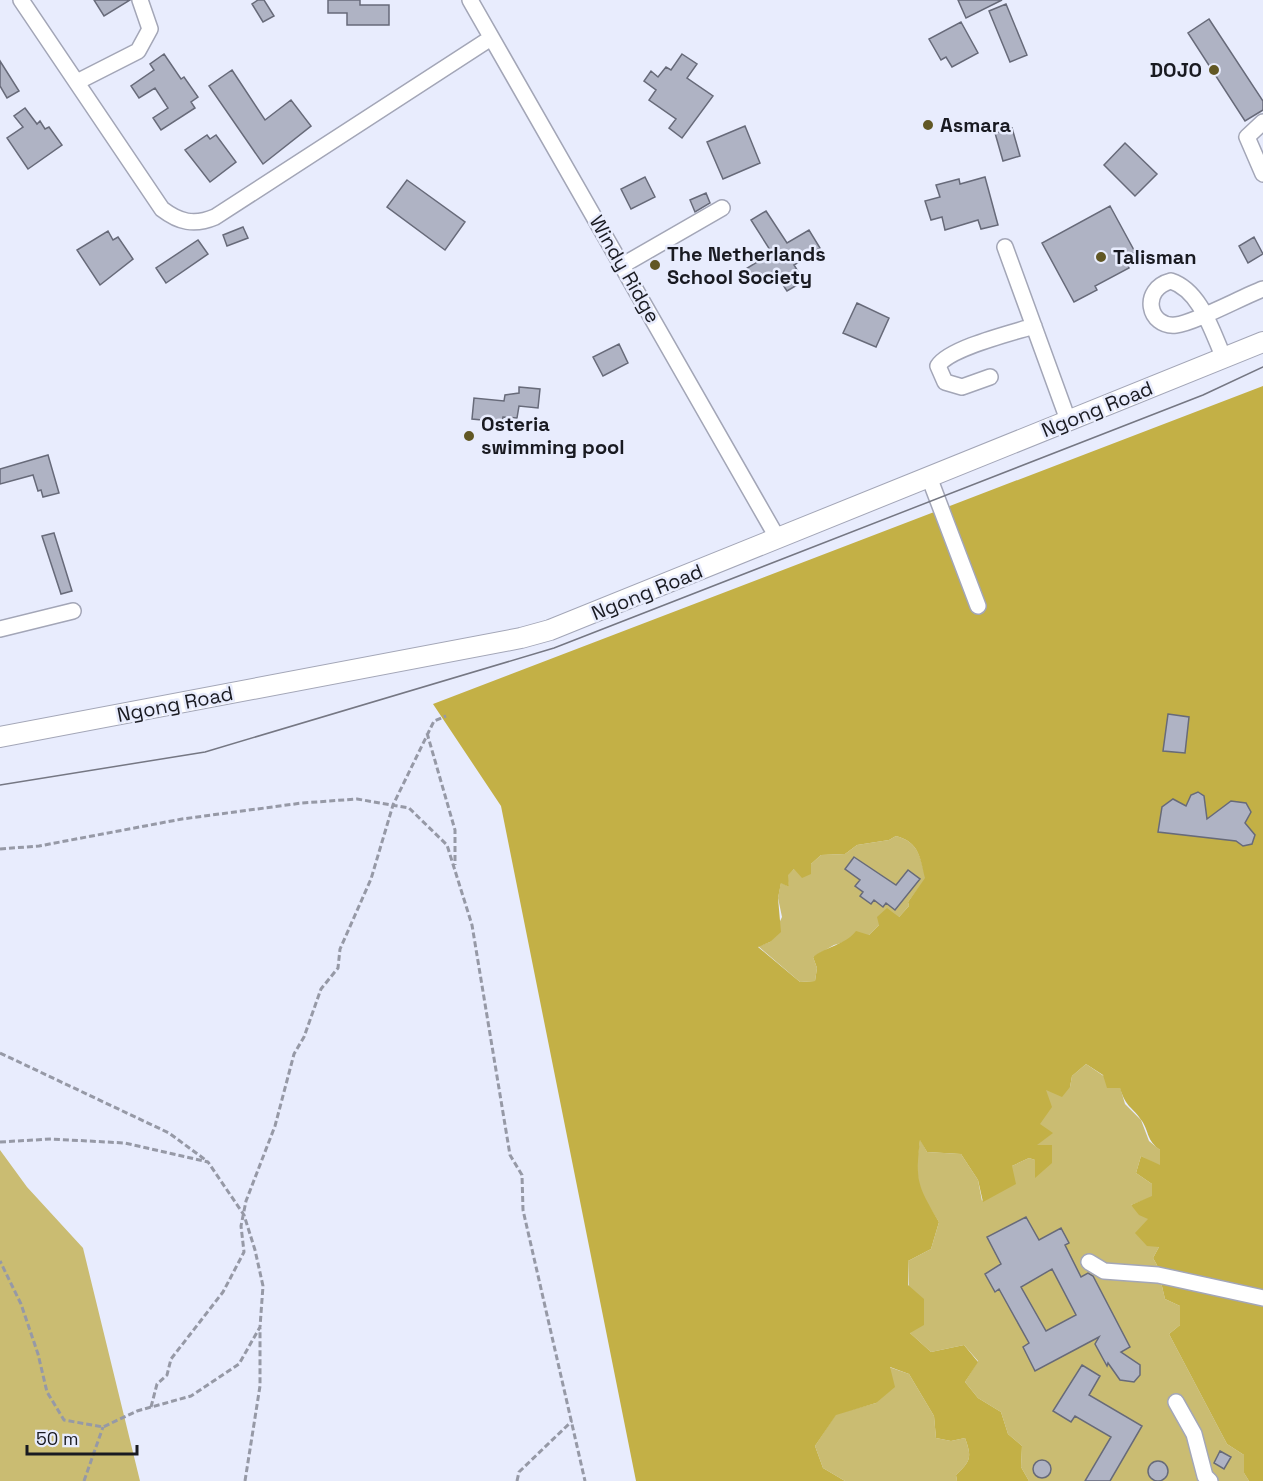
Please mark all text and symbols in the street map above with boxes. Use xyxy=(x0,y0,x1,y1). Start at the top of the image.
place label: DOJO xyxy=(1150,57,1202,83)
marker: DOJO xyxy=(1207,63,1221,77)
place label: Asmara xyxy=(940,112,1011,138)
marker: Asmara xyxy=(921,118,935,132)
street label: Windy Ridge xyxy=(584,211,666,327)
place label: The Netherlands School Society xyxy=(667,241,826,290)
place label: Talisman xyxy=(1113,244,1197,270)
marker: Talisman xyxy=(1094,250,1108,264)
marker: The Netherlands School Society xyxy=(648,258,662,272)
street label: Ngong Road xyxy=(1038,375,1156,443)
place label: Osteria swimming pool xyxy=(481,411,625,460)
marker: Osteria swimming pool xyxy=(462,429,476,443)
street label: Ngong Road xyxy=(588,558,706,626)
street label: Ngong Road xyxy=(115,680,235,728)
scale bar xyxy=(27,1418,136,1456)
text: 50 m xyxy=(36,1427,78,1450)

